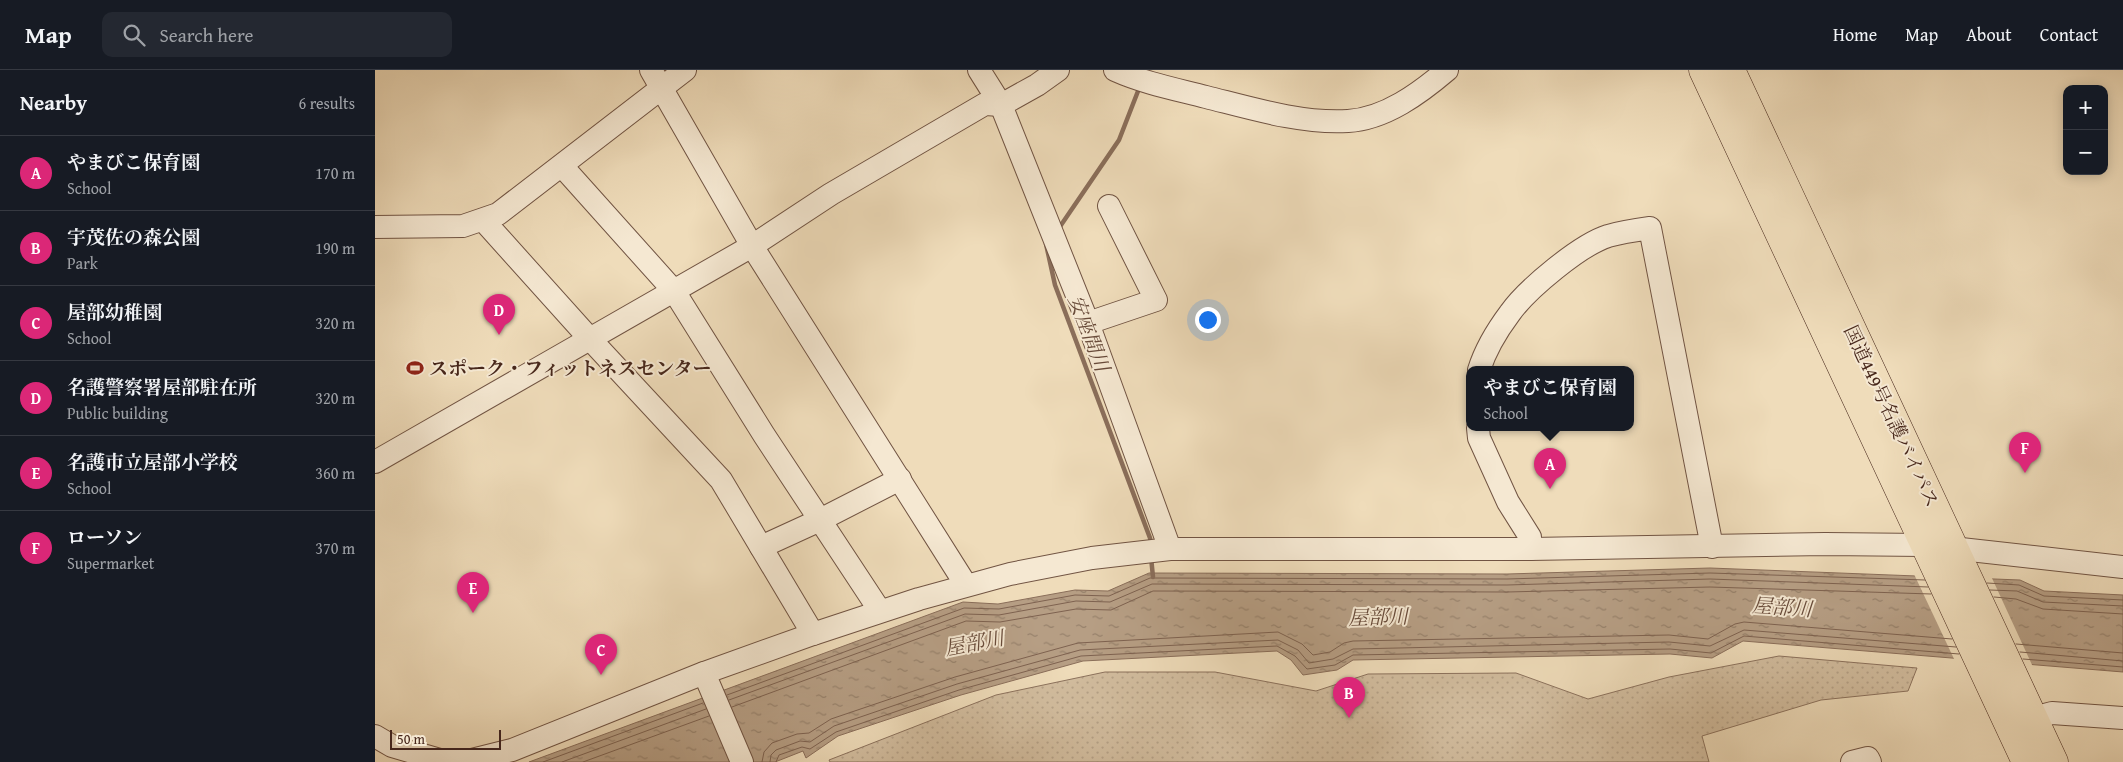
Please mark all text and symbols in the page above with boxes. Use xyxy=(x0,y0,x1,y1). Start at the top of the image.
search box xyxy=(102,12,452,57)
text: Map xyxy=(25,17,72,52)
icon: search xyxy=(120,21,148,49)
text: Search here xyxy=(160,21,253,49)
text: Home xyxy=(1833,21,1877,48)
text: Map xyxy=(1905,21,1938,48)
text: About xyxy=(1966,21,2012,48)
text: Contact xyxy=(2040,21,2098,48)
map controls xyxy=(2063,85,2108,175)
button: + xyxy=(2063,85,2108,130)
text: Nearby xyxy=(20,87,87,118)
text: 6 results xyxy=(298,91,355,115)
button: − xyxy=(2063,130,2108,175)
text: やまびこ保育園 xyxy=(67,148,200,176)
text: A xyxy=(31,161,41,185)
text: 170 m xyxy=(315,161,355,185)
text: School xyxy=(67,176,111,200)
text: 宇茂佐の森公園 xyxy=(67,223,200,251)
text: B xyxy=(31,236,41,260)
text: 190 m xyxy=(315,236,355,260)
text: Park xyxy=(67,251,98,275)
water label: 安座間川 xyxy=(1062,290,1118,377)
pin: D xyxy=(483,294,515,335)
text: 屋部幼稚園 xyxy=(67,298,162,326)
your location xyxy=(1195,307,1221,333)
text: C xyxy=(31,311,41,335)
text: 320 m xyxy=(315,311,355,335)
street label: 国道449号名護バイパス xyxy=(1837,320,1947,512)
text: School xyxy=(67,326,111,350)
place label: スポーク・フィットネスセンター xyxy=(429,354,712,382)
sports icon: スポーク・フィットネスセンター xyxy=(405,358,425,378)
popup xyxy=(1466,366,1634,431)
text: 名護警察署屋部駐在所 xyxy=(67,373,257,401)
text: やまびこ保育園 xyxy=(1483,373,1617,401)
text: D xyxy=(31,386,41,410)
text: 320 m xyxy=(315,386,355,410)
text: Public building xyxy=(67,401,168,425)
text: School xyxy=(1483,401,1528,425)
pin: F xyxy=(2009,432,2041,473)
text: 名護市立屋部小学校 xyxy=(67,448,238,476)
pin: A xyxy=(1534,448,1566,489)
text: E xyxy=(32,461,40,485)
text: 360 m xyxy=(315,461,355,485)
text: School xyxy=(67,476,111,500)
text: ローソン xyxy=(67,523,142,551)
text: F xyxy=(32,536,40,560)
text: 370 m xyxy=(315,536,355,560)
text: Supermarket xyxy=(67,551,154,575)
pin: E xyxy=(457,572,489,613)
water label: 屋部川 xyxy=(1751,590,1815,623)
water label: 屋部川 xyxy=(1347,601,1410,632)
water label: 屋部川 xyxy=(942,622,1008,662)
pin: C xyxy=(585,634,617,675)
pin: B xyxy=(1333,677,1365,718)
scale bar xyxy=(390,727,501,750)
text: 50 m xyxy=(397,729,425,749)

